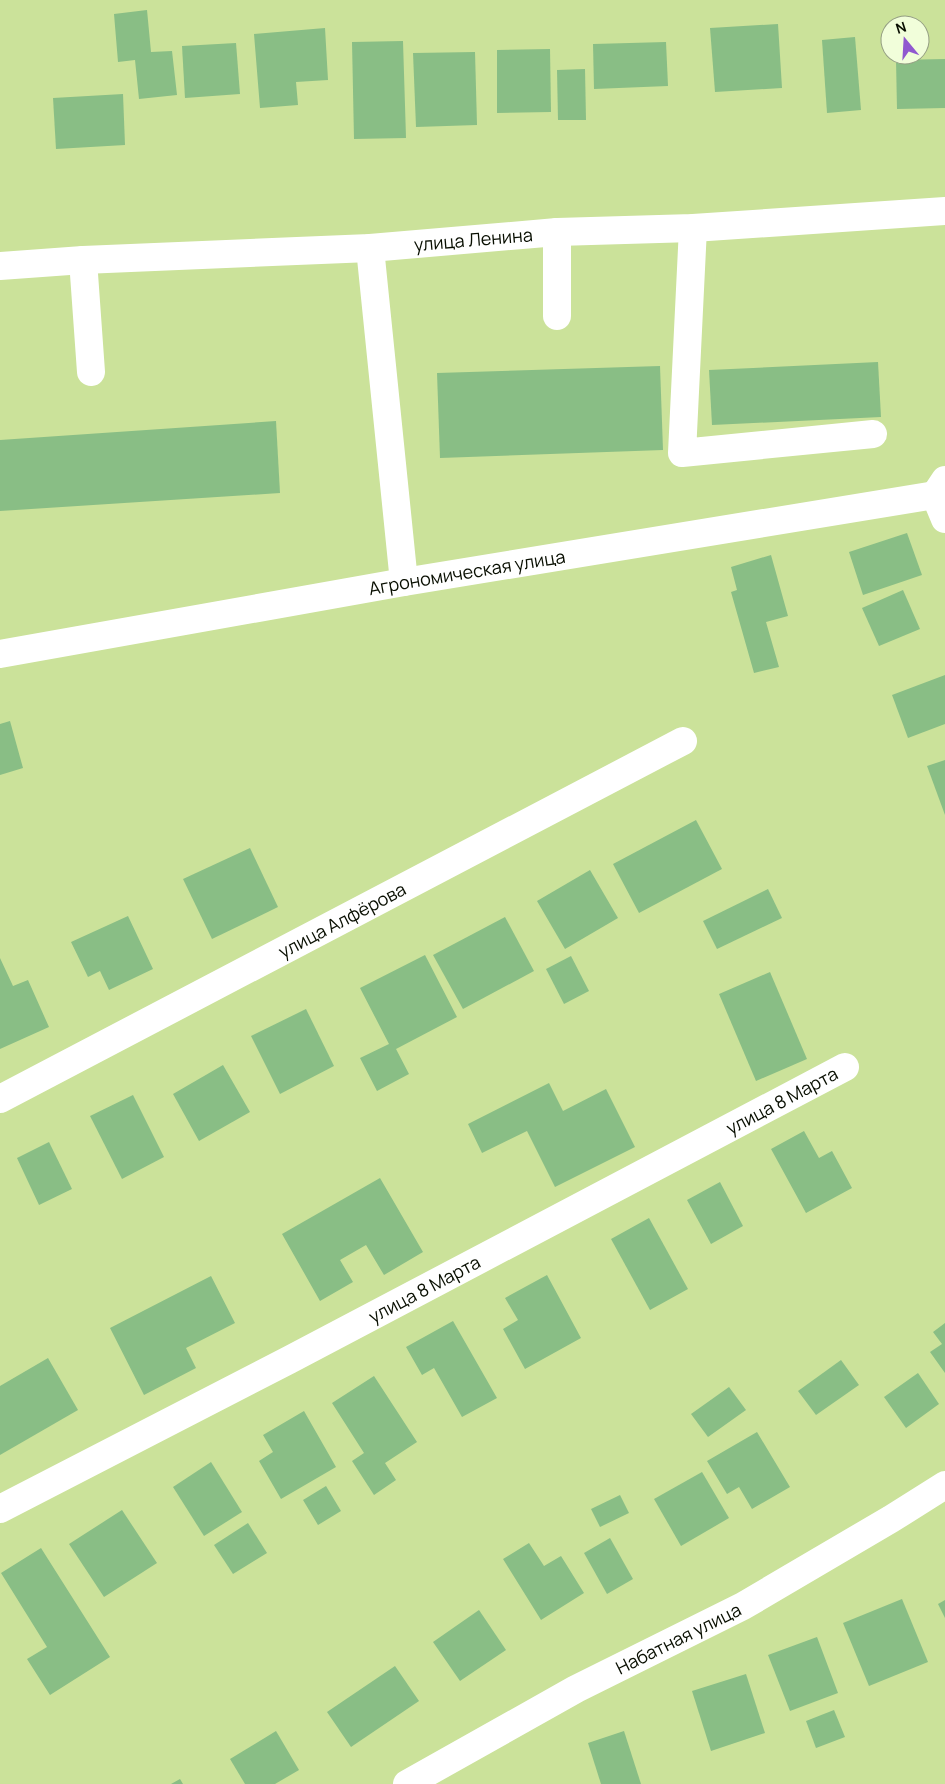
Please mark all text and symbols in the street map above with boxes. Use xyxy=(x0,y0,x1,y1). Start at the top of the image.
north arrow xyxy=(880,15,930,65)
text: N xyxy=(893,17,909,38)
street label: улица Ленина xyxy=(413,222,534,256)
street label: Агрономическая улица xyxy=(367,544,567,600)
street label: улица Алфёрова xyxy=(274,877,410,963)
street label: улица 8 Марта xyxy=(722,1061,842,1140)
street label: улица 8 Марта xyxy=(364,1249,484,1328)
street label: Набатная улица xyxy=(612,1597,745,1679)

